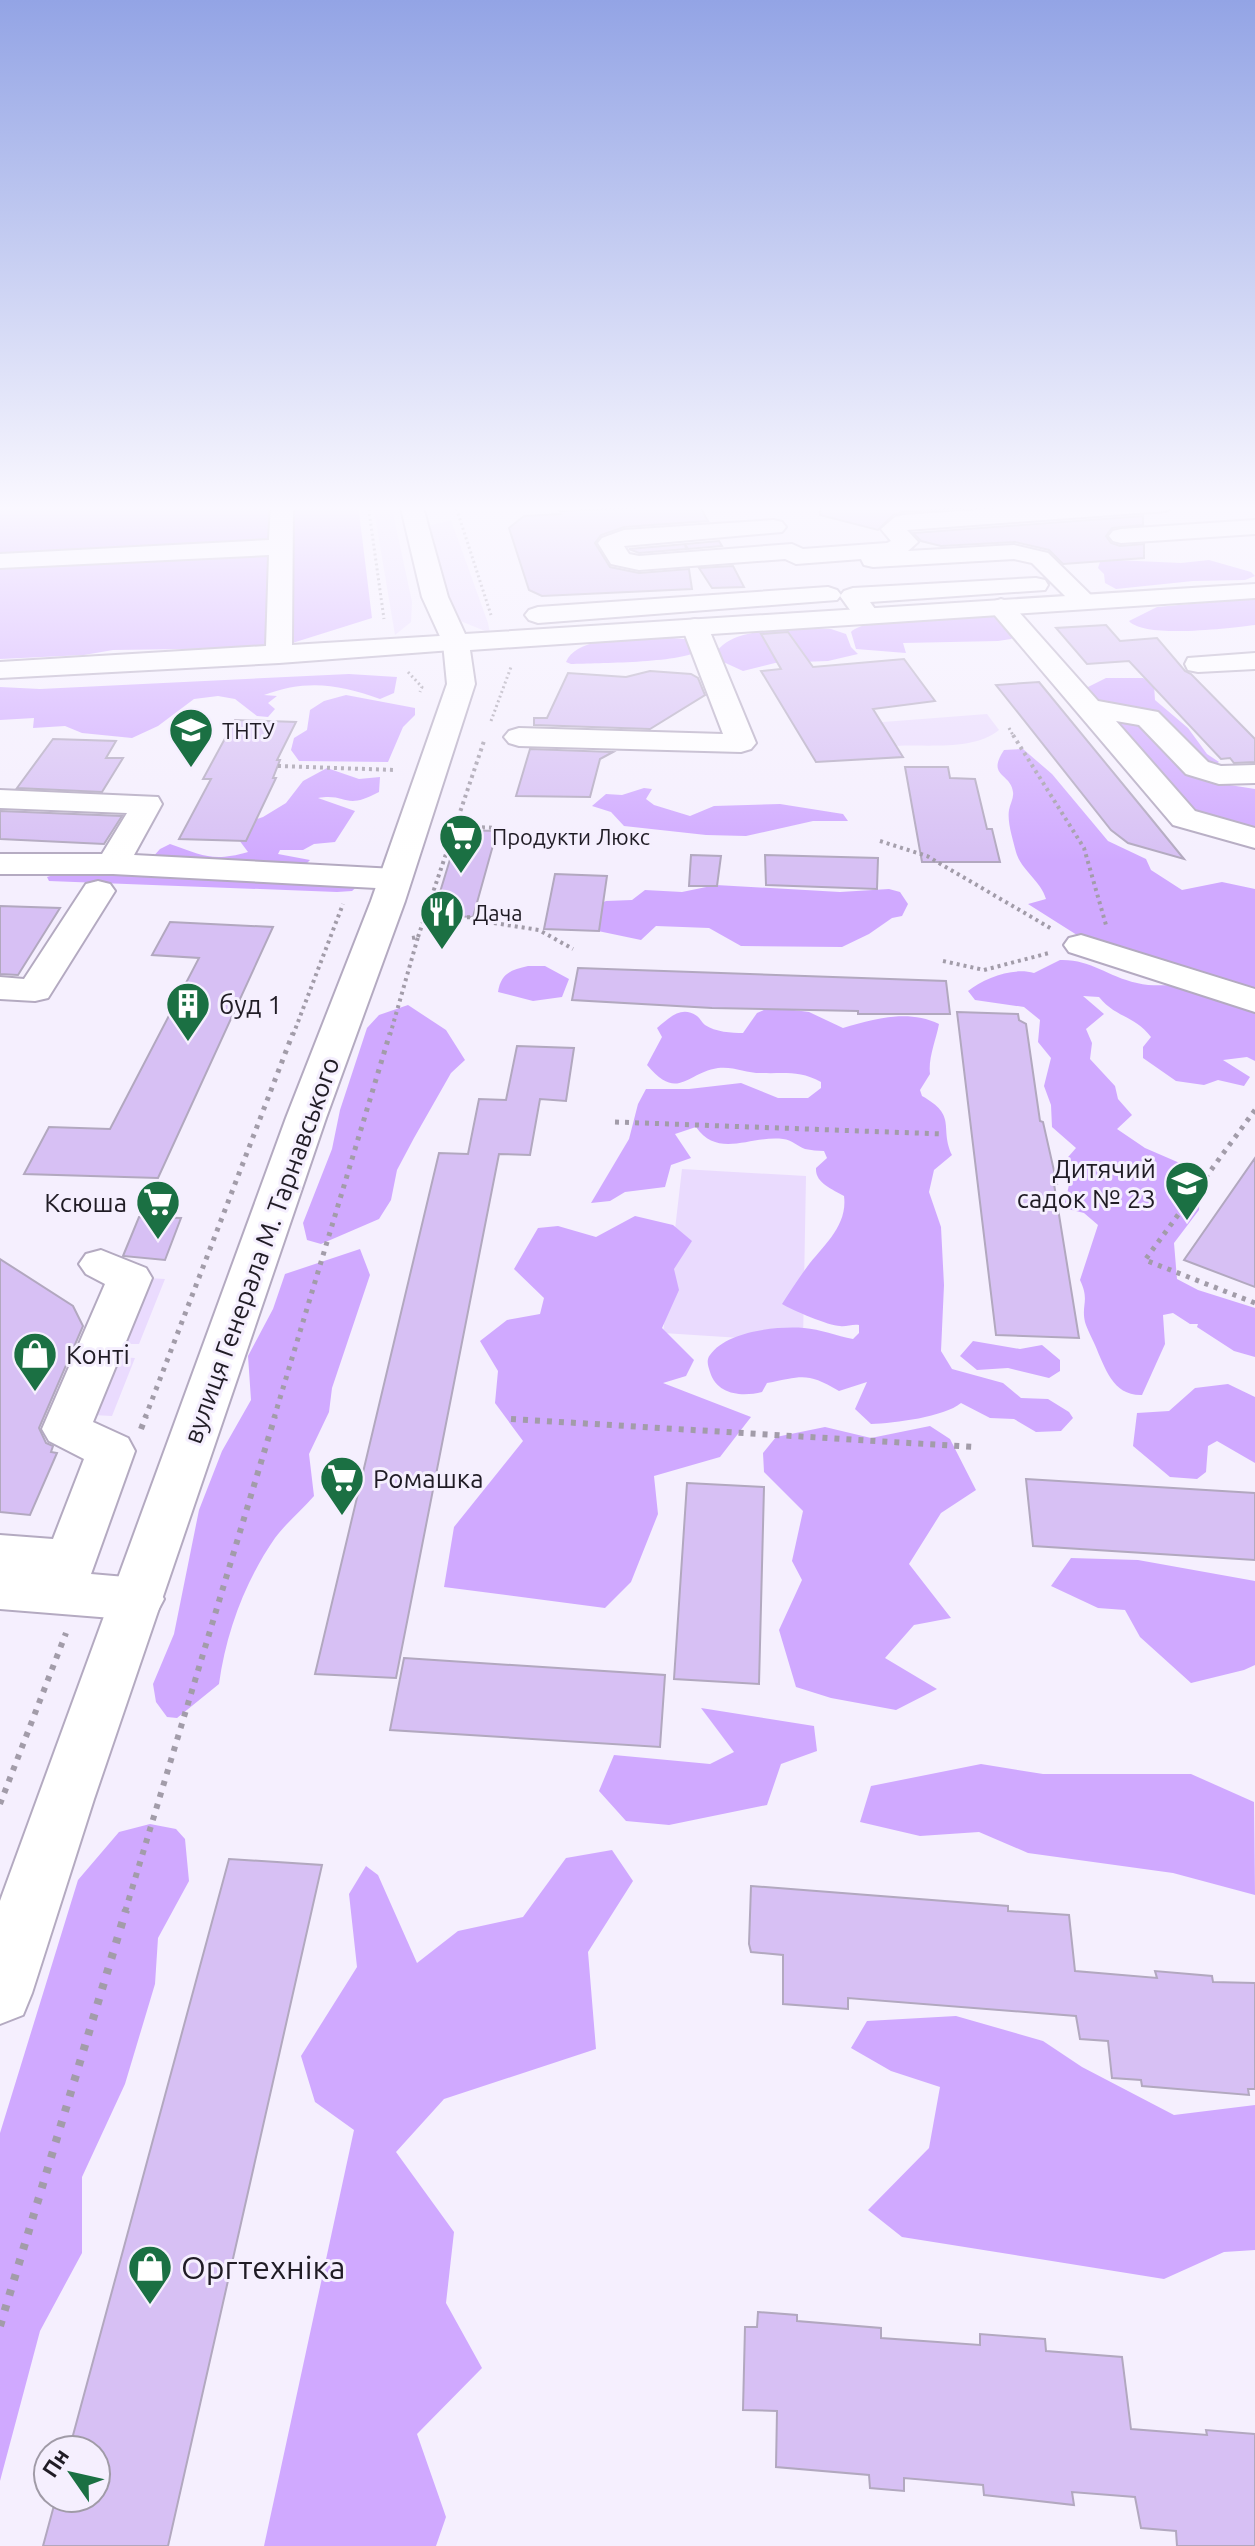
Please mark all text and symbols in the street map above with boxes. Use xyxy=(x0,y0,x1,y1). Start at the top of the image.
school or university icon: ТНТУ xyxy=(167,706,215,769)
place label: ТНТУ xyxy=(222,718,275,743)
supermarket icon: Продукти Люкс xyxy=(437,812,485,875)
place label: Продукти Люкс xyxy=(492,824,650,849)
restaurant icon: Дача xyxy=(418,888,466,951)
place label: Дача xyxy=(473,900,522,925)
building icon: буд 1 xyxy=(164,980,212,1043)
place label: буд 1 xyxy=(219,990,282,1019)
street label: вулиця Генерала М. Тарнавського xyxy=(177,1053,345,1447)
place label: Дитячий садок № 23 xyxy=(1017,1154,1156,1213)
school or university icon: Дитячий садок № 23 xyxy=(1163,1159,1211,1222)
supermarket icon: Ксюша xyxy=(134,1178,182,1241)
place label: Ксюша xyxy=(44,1188,127,1217)
shop icon: Конті xyxy=(11,1330,59,1393)
place label: Конті xyxy=(66,1340,130,1369)
supermarket icon: Ромашка xyxy=(318,1454,366,1517)
place label: Ромашка xyxy=(373,1464,484,1493)
shop icon: Оргтехніка xyxy=(126,2243,174,2306)
place label: Оргтехніка xyxy=(181,2249,345,2285)
north arrow xyxy=(32,2434,112,2514)
text: Пн xyxy=(37,2444,73,2481)

